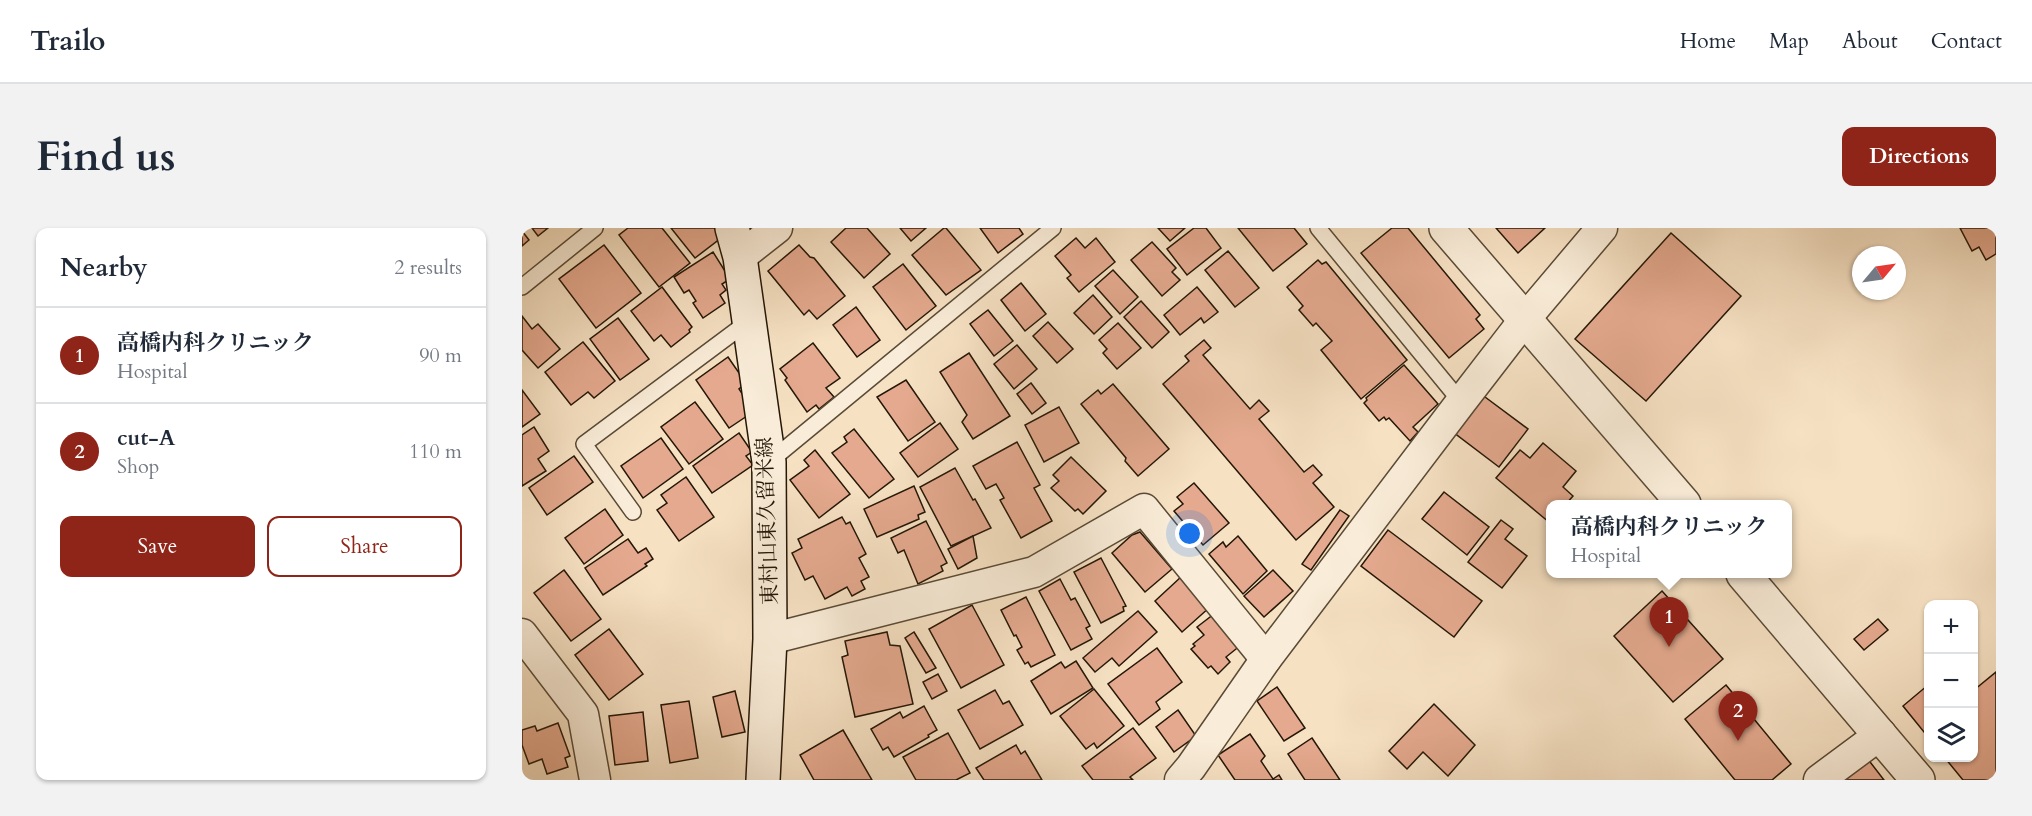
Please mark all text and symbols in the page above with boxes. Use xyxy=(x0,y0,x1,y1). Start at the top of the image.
text: Trailo xyxy=(30,22,105,60)
text: Home xyxy=(1680,27,1736,56)
text: Map xyxy=(1769,27,1809,56)
text: About xyxy=(1842,27,1898,56)
text: Contact xyxy=(1931,27,2002,56)
button: Directions xyxy=(1842,127,1996,186)
text: Find us xyxy=(36,128,176,185)
north arrow xyxy=(1852,246,1906,300)
text: Nearby xyxy=(60,250,148,285)
text: 2 results xyxy=(394,254,462,281)
text: 高橋内科クリニック xyxy=(117,328,314,358)
text: 1 xyxy=(74,342,85,369)
text: 90 m xyxy=(419,342,462,369)
text: Hospital xyxy=(117,358,188,385)
text: cut-A xyxy=(117,423,175,453)
street label: 東村山東久留米線 xyxy=(750,437,785,605)
text: 2 xyxy=(74,438,85,465)
text: 110 m xyxy=(409,438,462,465)
text: Shop xyxy=(117,453,159,480)
popup xyxy=(1546,500,1792,578)
text: 高橋内科クリニック xyxy=(1571,512,1767,542)
button: Save xyxy=(60,516,255,577)
button: Share xyxy=(267,516,462,577)
your location xyxy=(1175,519,1204,548)
text: Hospital xyxy=(1571,542,1641,569)
pin: 1 xyxy=(1650,598,1688,647)
map controls xyxy=(1924,600,1978,762)
button: + xyxy=(1924,600,1978,654)
button: − xyxy=(1924,654,1978,708)
pin: 2 xyxy=(1718,692,1758,741)
button: layers xyxy=(1924,708,1978,762)

